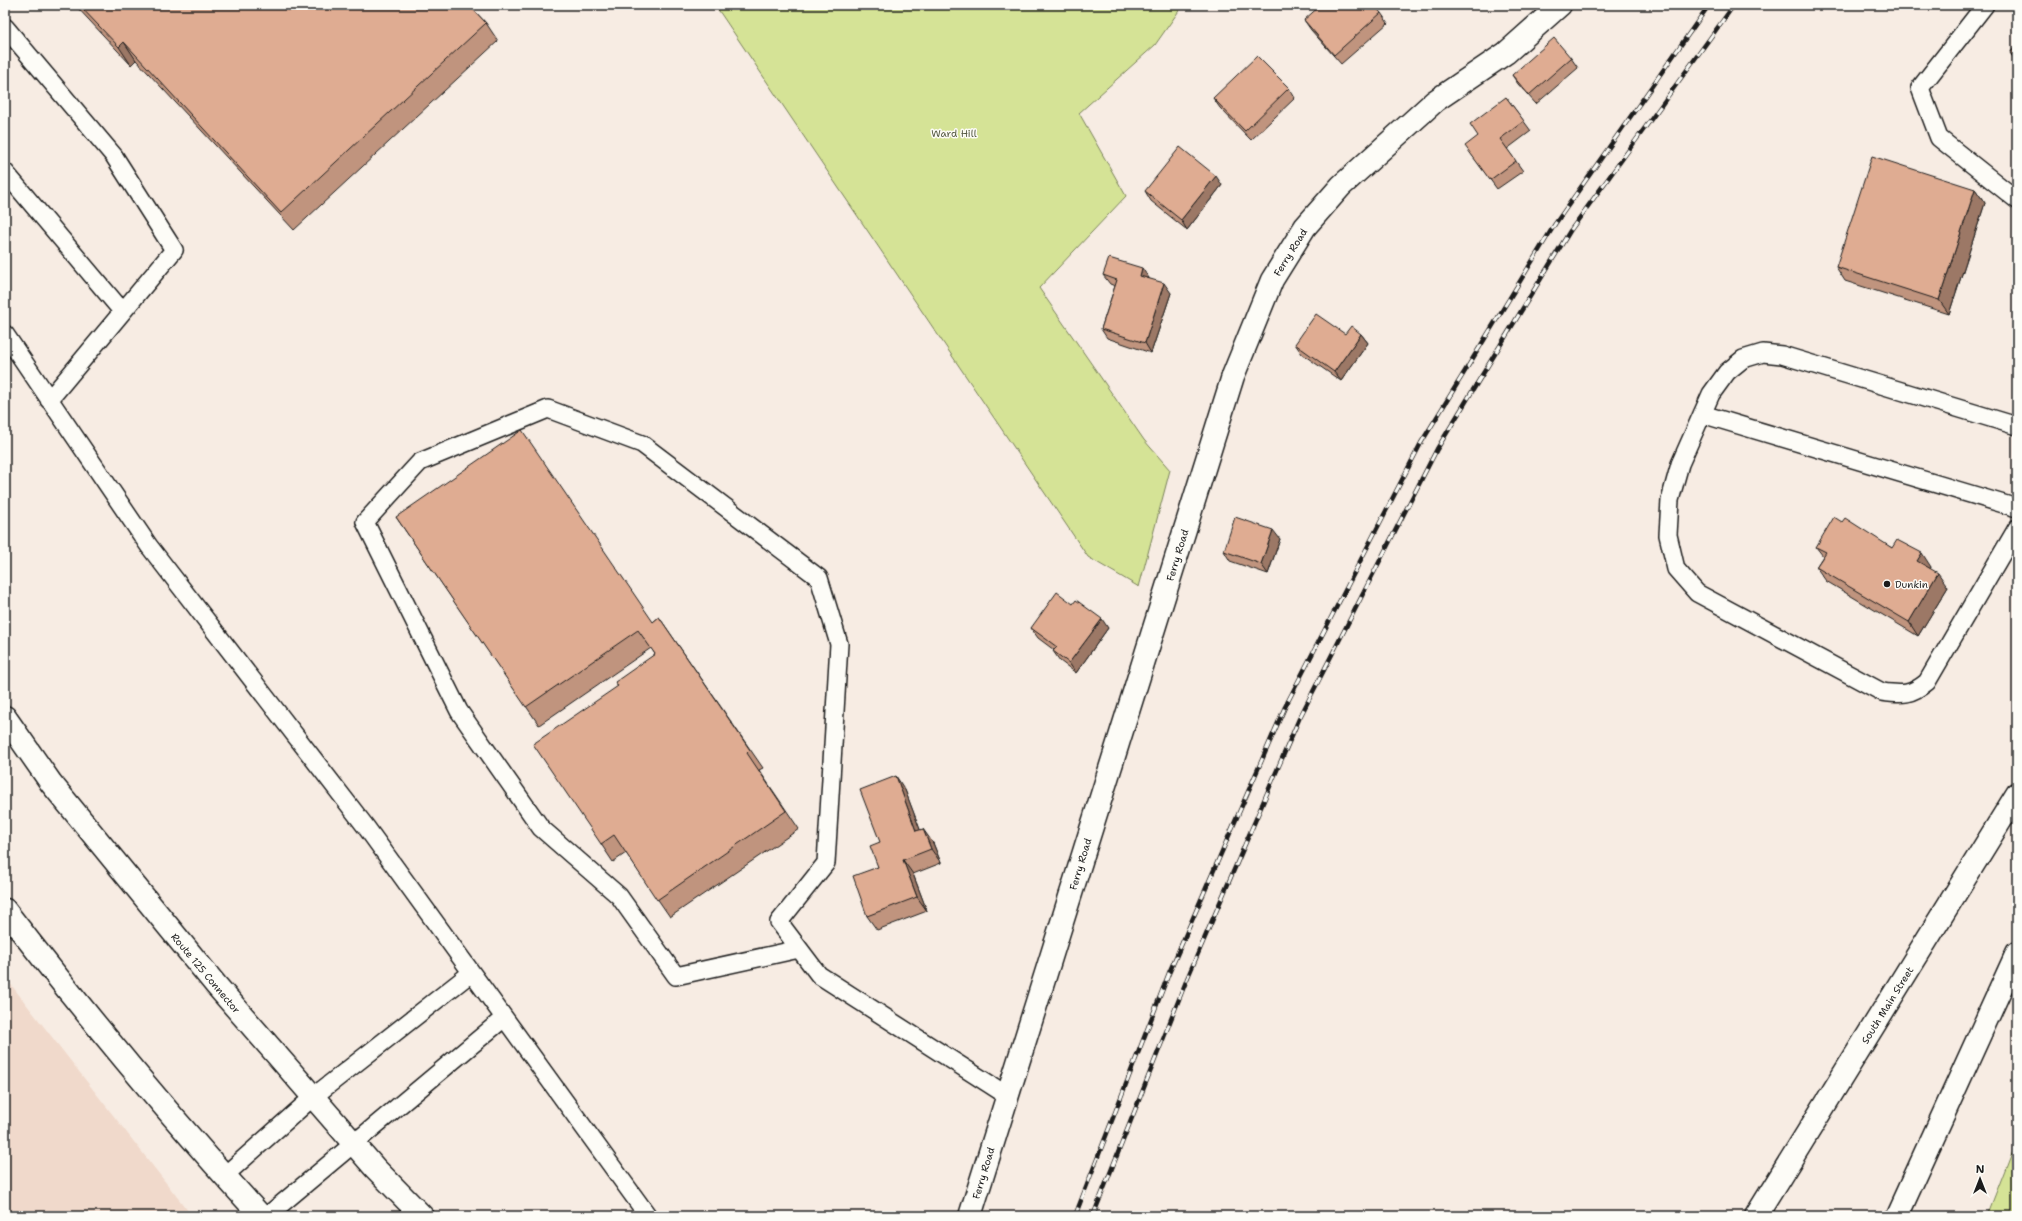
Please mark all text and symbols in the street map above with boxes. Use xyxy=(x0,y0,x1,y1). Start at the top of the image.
park label: Ward Hill xyxy=(931,127,977,140)
street label: Ferry Road xyxy=(1271,225,1311,279)
street label: Ferry Road xyxy=(1163,527,1192,583)
place label: Dunkin xyxy=(1895,578,1928,591)
marker: Dunkin xyxy=(1882,579,1892,589)
street label: Ferry Road xyxy=(1066,836,1095,892)
street label: Route 125 Connector xyxy=(168,931,243,1016)
street label: South Main Street xyxy=(1858,964,1916,1046)
street label: Ferry Road xyxy=(969,1145,998,1201)
north arrow xyxy=(1960,1159,2000,1199)
text: N xyxy=(1976,1162,1985,1177)

